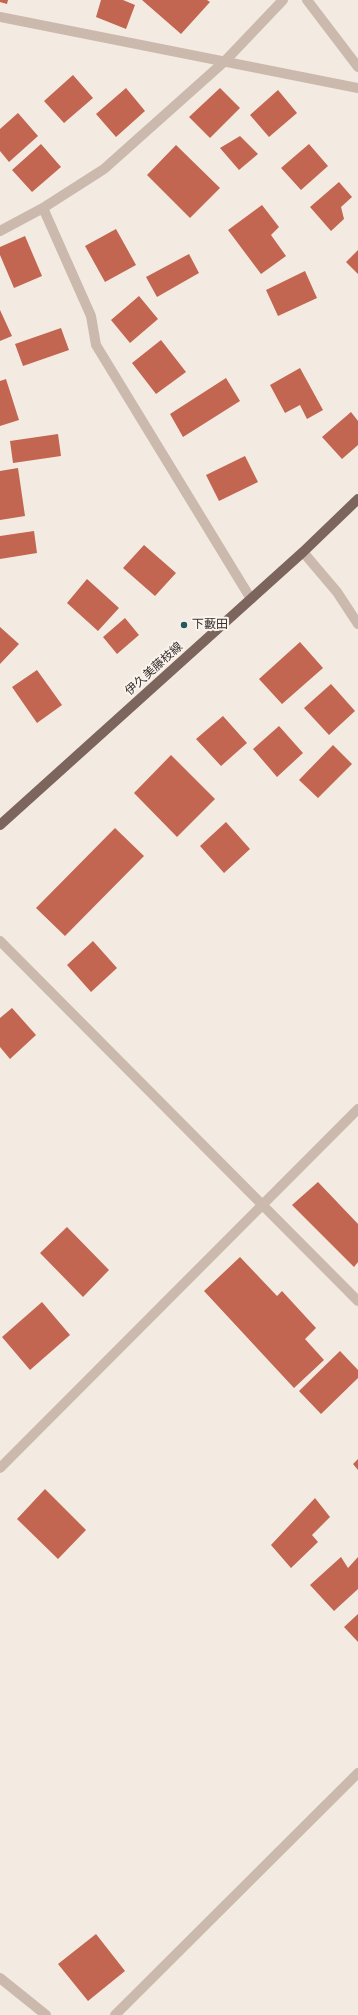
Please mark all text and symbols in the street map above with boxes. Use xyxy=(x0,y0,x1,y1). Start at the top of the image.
place label: 下藪田 xyxy=(192,618,228,632)
marker: 下藪田 xyxy=(179,620,189,630)
street label: 伊久美藤枝線 xyxy=(122,640,186,698)

